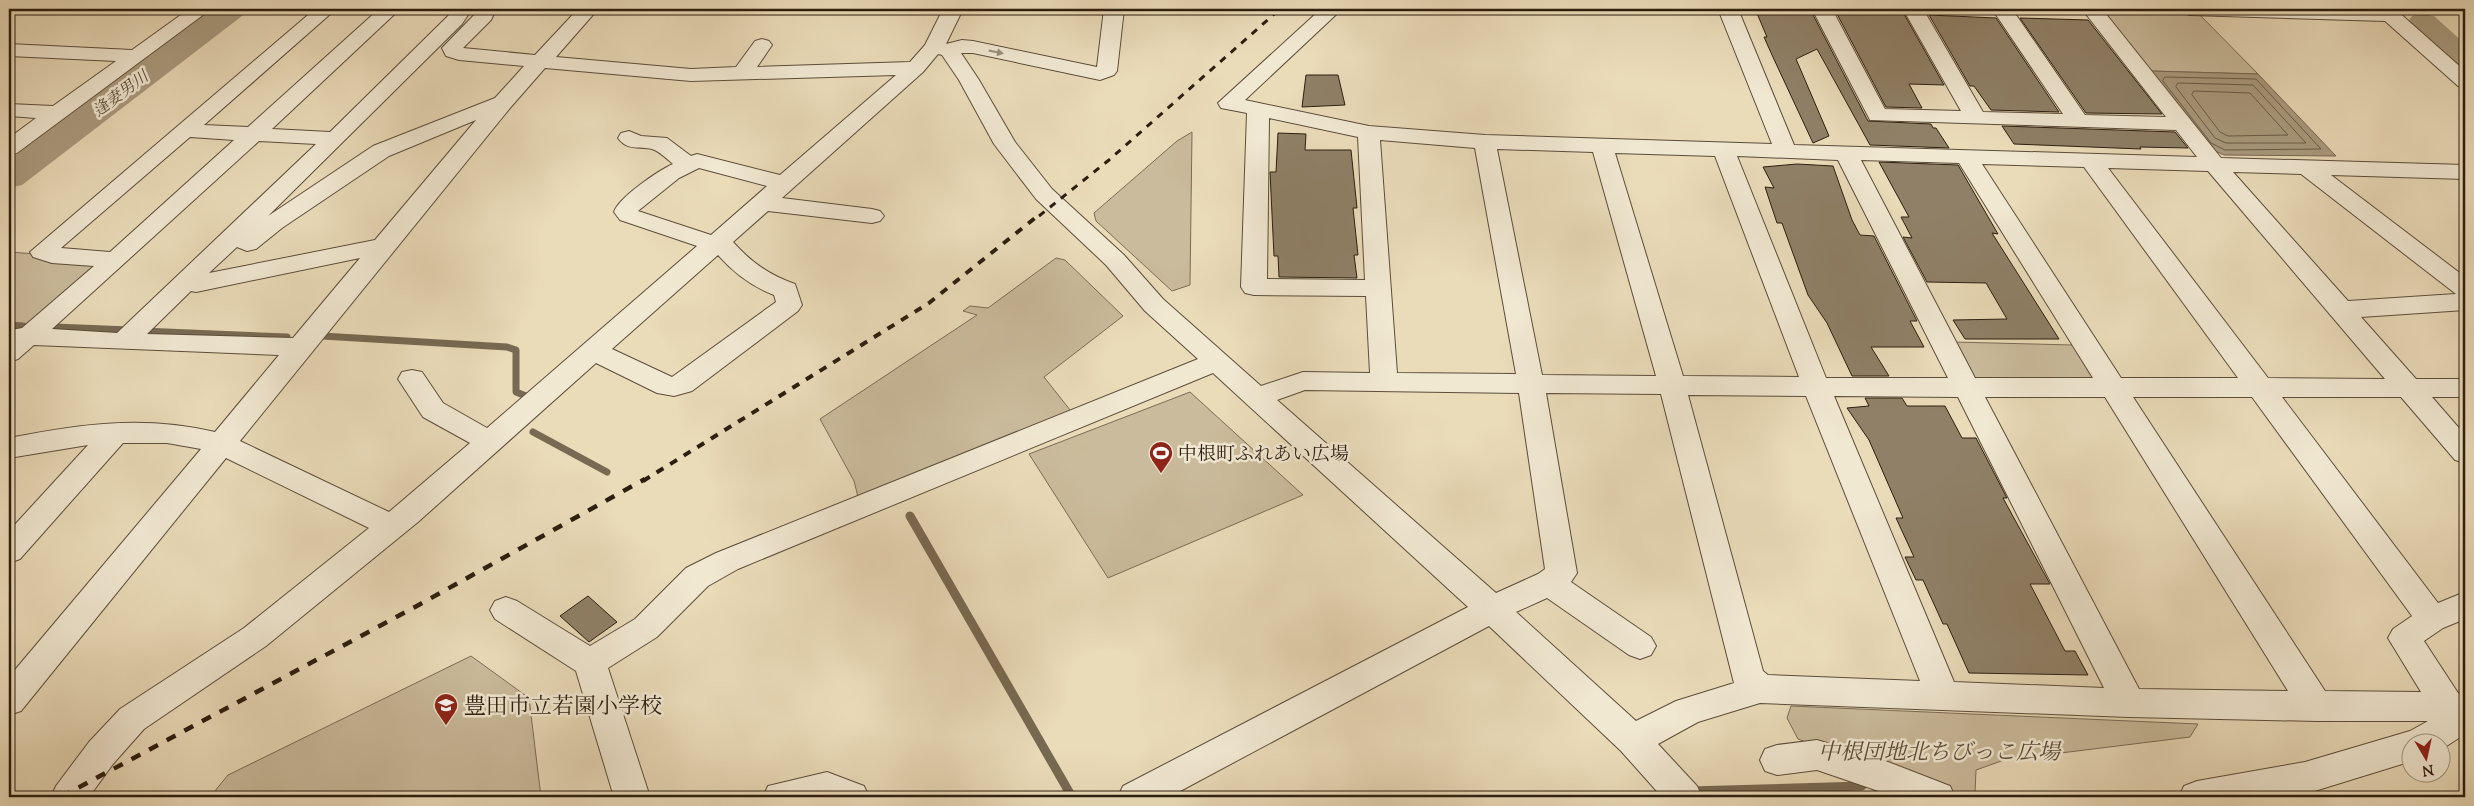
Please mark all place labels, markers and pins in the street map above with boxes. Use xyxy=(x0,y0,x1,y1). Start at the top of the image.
sports icon: 中根町ふれあい広場 xyxy=(1148,440,1174,474)
place label: 中根町ふれあい広場 xyxy=(1178,442,1349,469)
school or university icon: 豊田市立若園小学校 xyxy=(433,692,459,726)
place label: 豊田市立若園小学校 xyxy=(464,692,662,724)

